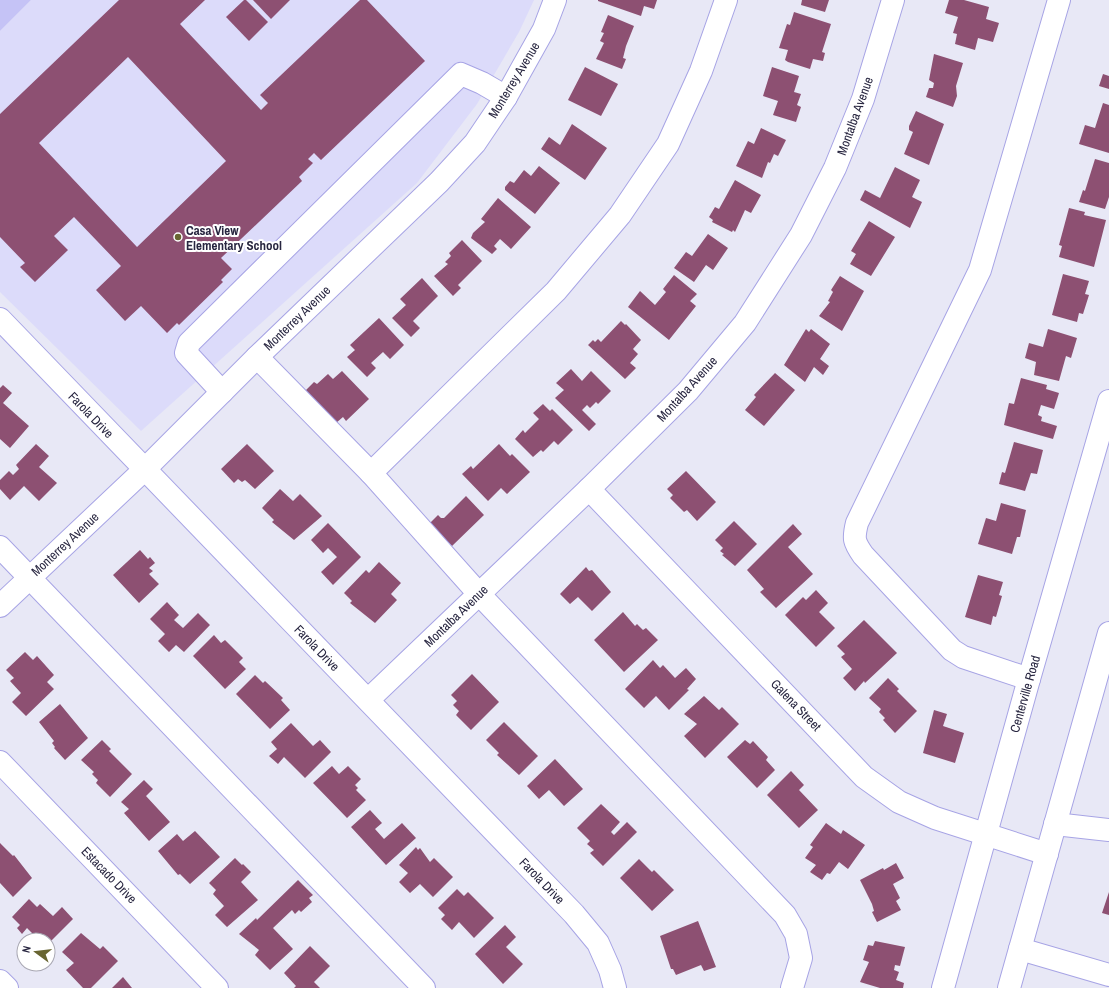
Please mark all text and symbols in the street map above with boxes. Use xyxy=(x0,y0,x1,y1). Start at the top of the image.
street label: Monterrey Avenue xyxy=(484,39,544,121)
street label: Montalba Avenue xyxy=(833,74,877,158)
place label: Casa View Elementary School xyxy=(186,222,282,254)
marker: Casa View Elementary School xyxy=(173,232,183,242)
street label: Monterrey Avenue xyxy=(260,282,334,354)
street label: Montalba Avenue xyxy=(653,353,721,425)
street label: Farola Drive xyxy=(65,388,117,442)
street label: Monterrey Avenue xyxy=(28,508,102,580)
street label: Montalba Avenue xyxy=(421,581,492,651)
street label: Farola Drive xyxy=(291,621,343,675)
street label: Centerville Road xyxy=(1006,653,1044,735)
street label: Galena Street xyxy=(767,675,825,735)
street label: Estacado Drive xyxy=(78,843,140,907)
street label: Farola Drive xyxy=(516,854,568,908)
north arrow xyxy=(16,932,56,972)
text: N xyxy=(19,944,34,954)

